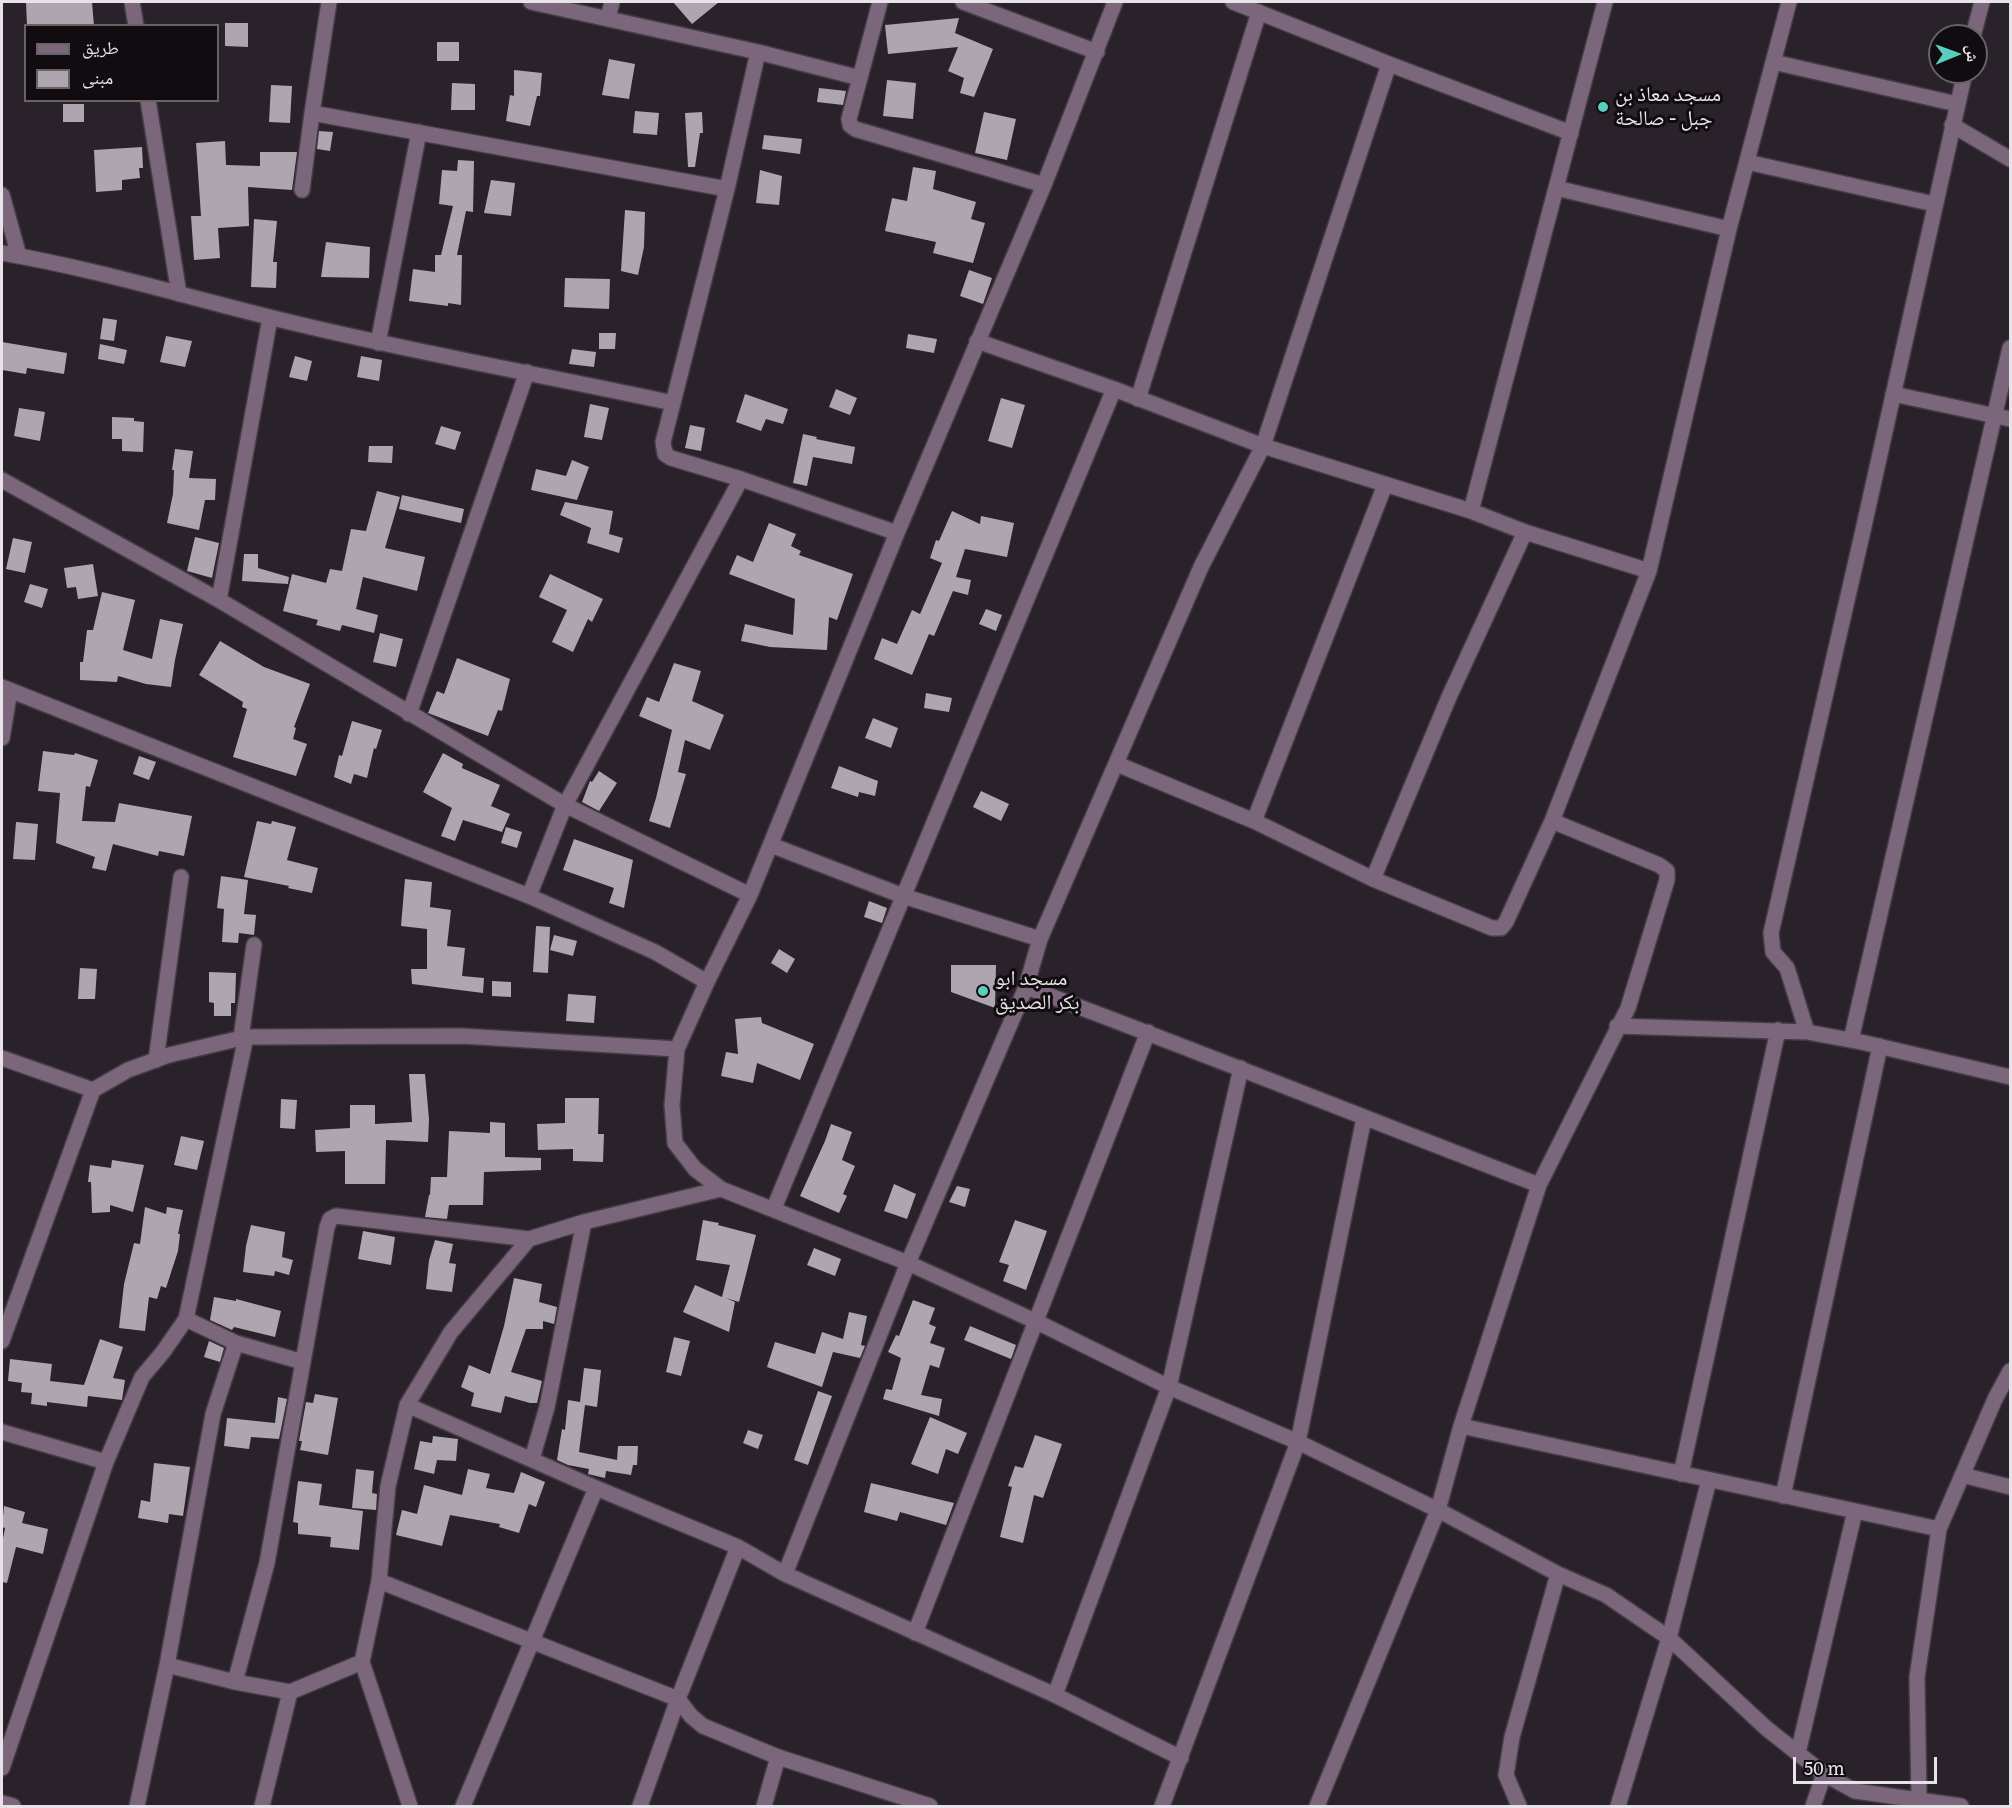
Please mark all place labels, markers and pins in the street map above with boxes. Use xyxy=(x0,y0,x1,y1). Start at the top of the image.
place label: مسجد معاذ بن جبل - صالحة xyxy=(1615,82,1721,132)
marker: مسجد معاذ بن جبل - صالحة xyxy=(1596,100,1610,114)
place label: مسجد ابو بكر الصديق xyxy=(995,966,1080,1016)
marker: مسجد ابو بكر الصديق xyxy=(976,984,990,998)

